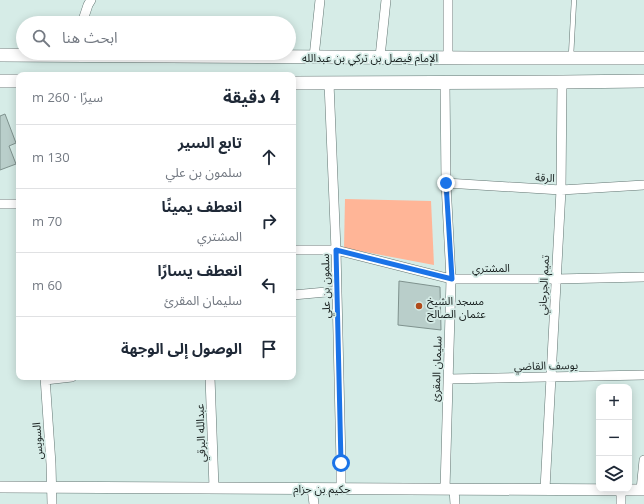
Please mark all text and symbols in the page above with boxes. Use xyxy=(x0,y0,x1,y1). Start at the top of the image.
search box xyxy=(16,16,296,60)
icon: search xyxy=(30,27,52,49)
text: ابحث هنا xyxy=(62,27,118,47)
street label: الإمام فيصل بن تركي بن عبدالله xyxy=(302,50,438,67)
text: 4 دقيقة xyxy=(223,85,280,108)
text: سيرًا · 260 m xyxy=(32,88,103,106)
text: تابع السير xyxy=(178,132,242,152)
icon: ahead xyxy=(258,146,280,168)
text: 130 m xyxy=(32,148,70,166)
text: سلمون بن علي xyxy=(166,163,242,181)
street label: الرقة xyxy=(535,169,555,185)
route end xyxy=(437,174,455,192)
text: انعطف يمينًا xyxy=(161,196,242,216)
icon: right xyxy=(258,210,280,232)
text: 70 m xyxy=(32,212,62,230)
text: المشتري xyxy=(197,227,242,245)
street label: سلمون بن علي xyxy=(317,253,336,318)
street label: تميم الجرجاني xyxy=(534,255,555,315)
text: انعطف يسارًا xyxy=(158,260,242,280)
street label: المشتري xyxy=(472,260,510,277)
icon: left xyxy=(258,274,280,296)
text: 60 m xyxy=(32,276,62,294)
text: سليمان المقرئ xyxy=(164,291,242,309)
place label: مسجد الشيخ عثمان الصالح xyxy=(427,293,486,322)
marker: مسجد الشيخ عثمان الصالح xyxy=(414,301,424,311)
street label: سليمان المقرئ xyxy=(427,335,445,402)
text: الوصول إلى الوجهة xyxy=(121,338,242,358)
icon: arrive xyxy=(258,338,280,360)
street label: يوسف القاضي xyxy=(514,357,578,376)
map controls xyxy=(596,384,632,492)
button: + xyxy=(596,384,632,420)
street label: عبدالله البرقي xyxy=(191,403,211,462)
button: − xyxy=(596,420,632,456)
street label: السويس xyxy=(28,422,46,460)
route start xyxy=(332,454,350,472)
button: layers xyxy=(596,456,632,492)
street label: حكيم بن حزام xyxy=(293,481,351,498)

